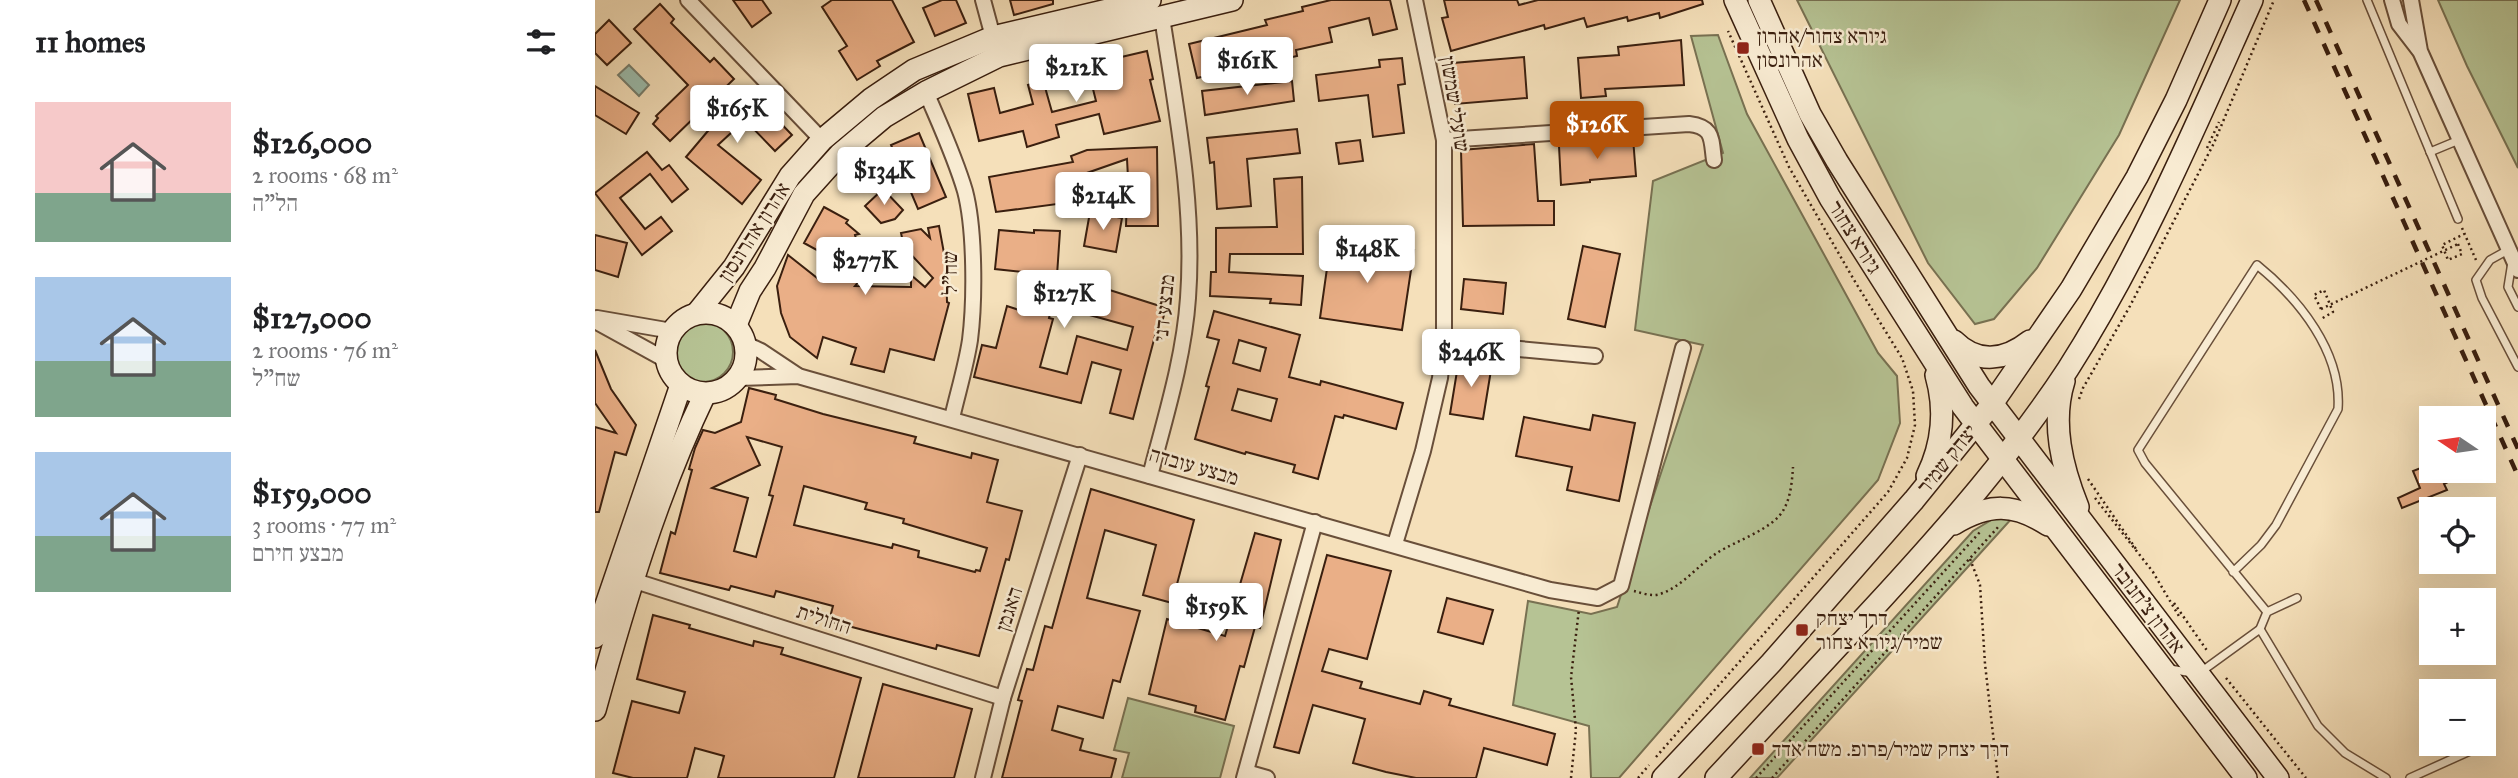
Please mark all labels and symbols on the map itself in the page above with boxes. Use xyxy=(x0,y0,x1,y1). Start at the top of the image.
place label: גיורא צחור/אהרון אהרונסון xyxy=(1757,23,1887,73)
pin: $161K xyxy=(1198,38,1296,97)
marker: גיורא צחור/אהרון אהרונסון xyxy=(1735,40,1751,56)
pin: $212K xyxy=(1027,44,1125,104)
street label: שועלי שמשון xyxy=(1435,54,1475,154)
pin: $165K xyxy=(688,86,786,145)
pin: $126K xyxy=(1548,102,1646,161)
pin: $134K xyxy=(835,148,933,207)
pin: $214K xyxy=(1054,173,1152,232)
street label: אהרון אהרונסון xyxy=(712,177,796,287)
street label: גיורא צחור xyxy=(1822,196,1888,278)
pin: $148K xyxy=(1318,226,1416,285)
pin: $277K xyxy=(816,238,914,297)
street label: שח"ל xyxy=(937,251,963,295)
pin: $127K xyxy=(1015,270,1113,330)
street label: מבצע דני xyxy=(1148,273,1180,343)
pin: $246K xyxy=(1422,330,1520,389)
north arrow xyxy=(2419,406,2495,483)
street label: יצחק שמיר xyxy=(1911,419,1983,499)
street label: מבצע עובדה xyxy=(1146,441,1242,491)
street label: אהרון צ'חנובר xyxy=(2105,557,2191,659)
street label: האגמן xyxy=(990,583,1028,635)
pin: $159K xyxy=(1167,584,1265,643)
street label: החולית xyxy=(793,598,855,640)
place label: דרך יצחק שמיר/גיורא צחור xyxy=(1816,605,1943,655)
marker: דרך יצחק שמיר/גיורא צחור xyxy=(1794,622,1810,638)
place label: דרך יצחק שמיר/פרופ. משה אדד xyxy=(1772,736,2009,762)
marker: דרך יצחק שמיר/פרופ. משה אדד xyxy=(1750,741,1766,757)

